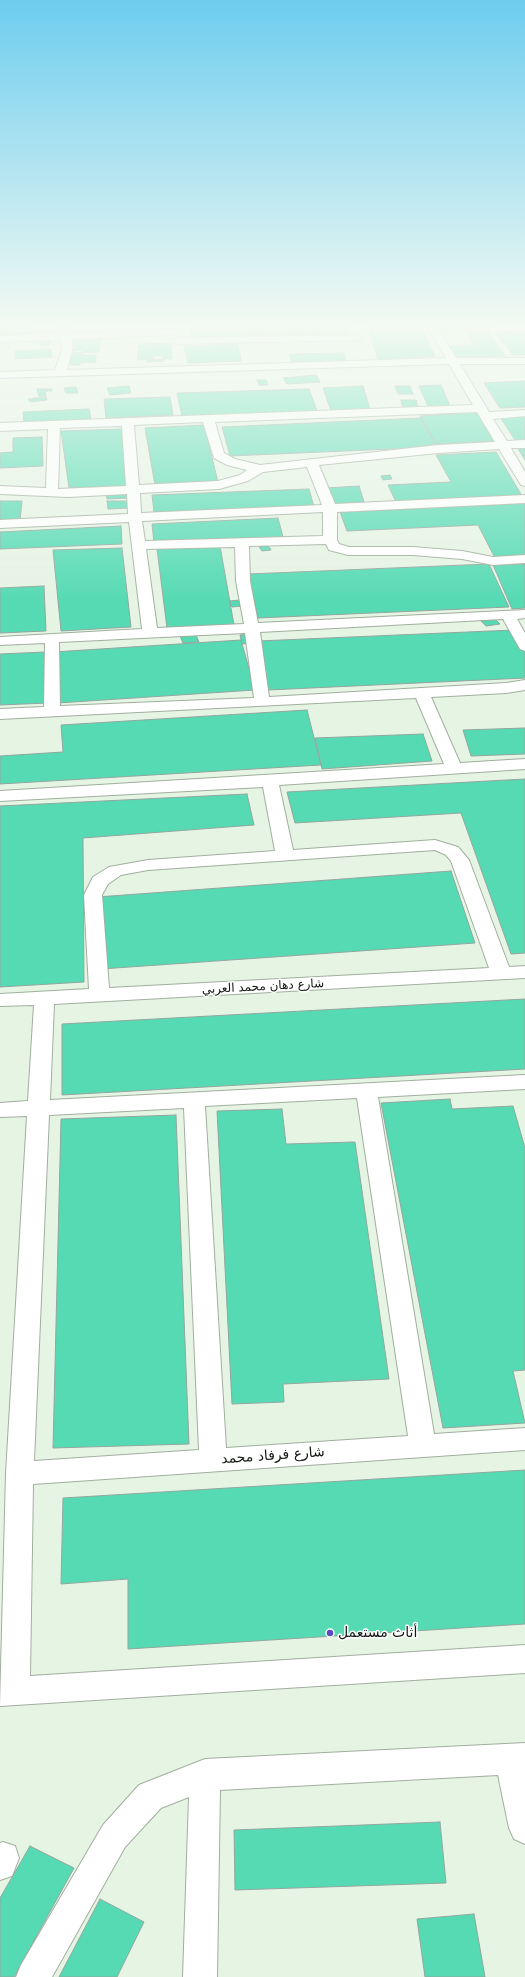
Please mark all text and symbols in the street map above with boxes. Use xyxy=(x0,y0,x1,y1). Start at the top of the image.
street label: شارع دهان محمد العربي xyxy=(202,977,324,997)
street label: شارع فرفاد محمد xyxy=(221,1444,325,1468)
place label: أثاث مستعمل xyxy=(338,1625,417,1641)
marker: أثاث مستعمل xyxy=(325,1628,335,1638)

